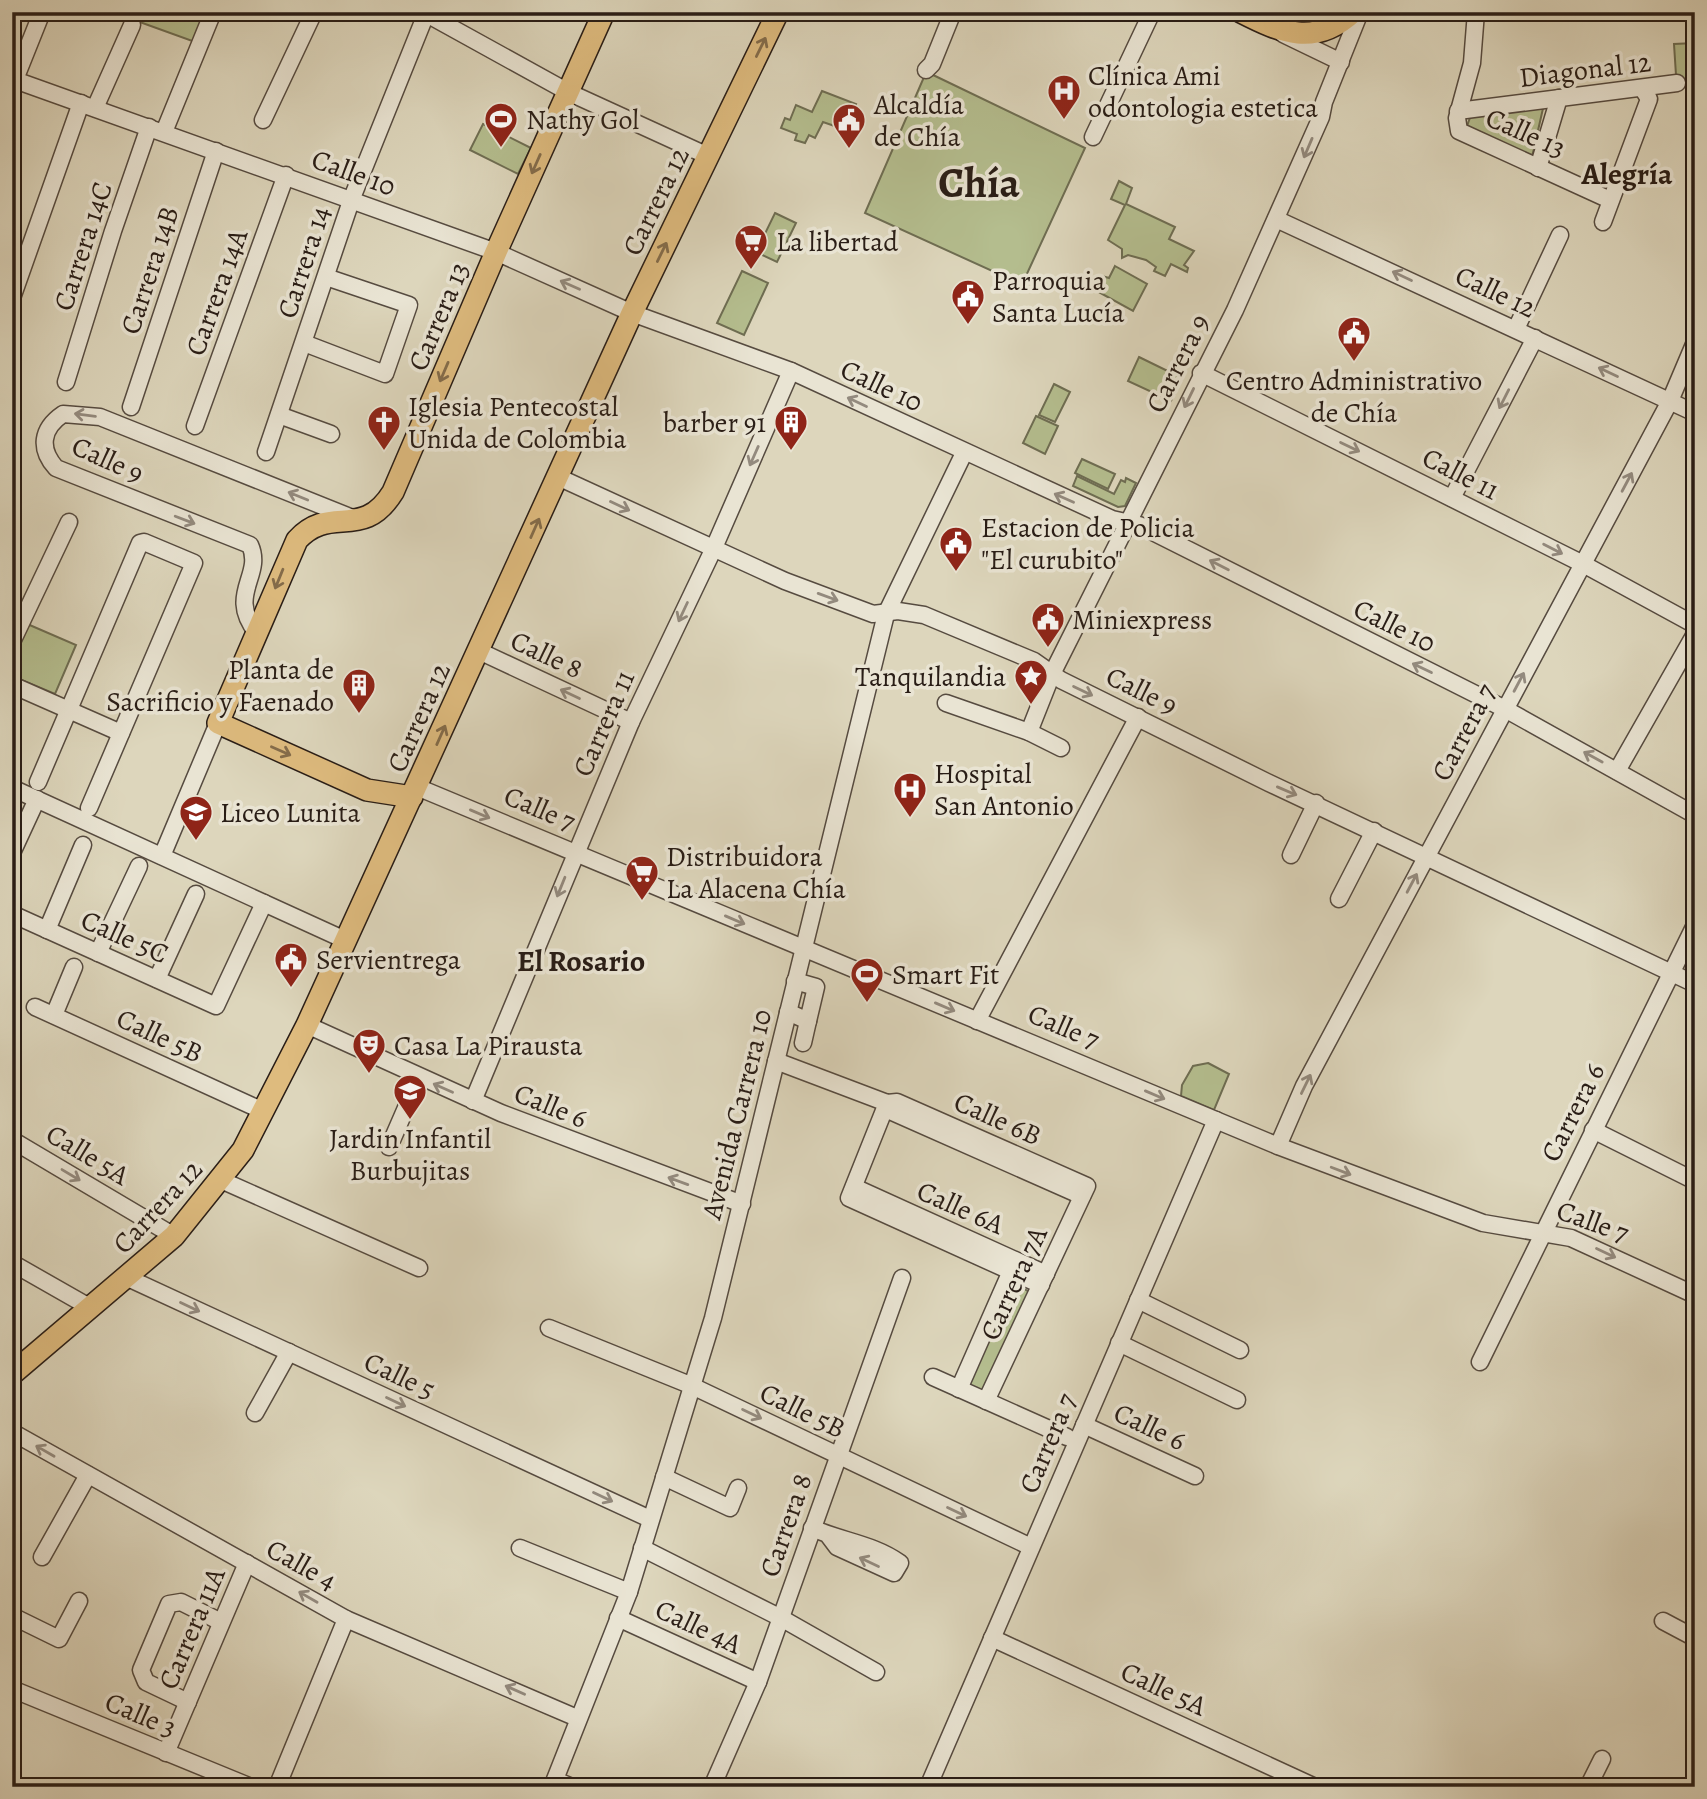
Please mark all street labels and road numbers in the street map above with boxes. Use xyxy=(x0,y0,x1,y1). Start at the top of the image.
street label: Diagonal 12 xyxy=(1517,43,1653,97)
street label: Calle 13 xyxy=(1480,99,1571,167)
street label: Calle 10 xyxy=(306,140,401,206)
street label: Carrera 12 xyxy=(613,141,698,262)
street label: Carrera 14C xyxy=(44,177,122,315)
street label: Carrera 14 xyxy=(268,201,340,323)
street label: Carrera 14B xyxy=(111,202,188,339)
street label: Carrera 14A xyxy=(177,223,258,361)
street label: Carrera 13 xyxy=(399,256,479,377)
street label: Calle 12 xyxy=(1449,257,1542,327)
street label: Carrera 9 xyxy=(1137,308,1219,419)
street label: Calle 10 xyxy=(834,350,929,421)
street label: Calle 9 xyxy=(66,427,150,493)
street label: Calle 11 xyxy=(1416,438,1505,509)
street label: Calle 10 xyxy=(1347,590,1442,662)
street label: Calle 8 xyxy=(504,622,589,688)
street label: Carrera 12 xyxy=(378,657,460,778)
street label: Calle 9 xyxy=(1099,657,1184,724)
street label: Carrera 11 xyxy=(564,664,644,783)
street label: Carrera 7 xyxy=(1422,677,1505,788)
street label: Calle 7 xyxy=(498,777,581,841)
street label: Calle 5C xyxy=(75,901,174,973)
street label: Calle 7 xyxy=(1022,995,1105,1059)
street label: Calle 5B xyxy=(110,999,209,1072)
street label: Avenida Carrera 10 xyxy=(692,1005,781,1224)
street label: Carrera 6 xyxy=(1532,1056,1614,1168)
street label: Calle 6 xyxy=(509,1074,593,1138)
street label: Calle 6B xyxy=(948,1083,1047,1155)
street label: Calle 5A xyxy=(39,1115,137,1195)
street label: Carrera 12 xyxy=(104,1151,211,1262)
street label: Calle 6A xyxy=(911,1172,1011,1244)
street label: Calle 7 xyxy=(1551,1191,1634,1253)
street label: Carrera 7A xyxy=(971,1220,1057,1346)
street label: Calle 5 xyxy=(358,1343,441,1409)
street label: Calle 5B xyxy=(753,1374,852,1448)
street label: Carrera 7 xyxy=(1010,1387,1086,1499)
street label: Calle 6 xyxy=(1107,1394,1192,1460)
street label: Carrera 8 xyxy=(751,1469,821,1582)
street label: Calle 4 xyxy=(259,1530,344,1600)
street label: Carrera 11A xyxy=(149,1561,235,1695)
street label: Calle 4A xyxy=(649,1590,749,1664)
street label: Calle 5A xyxy=(1114,1653,1213,1726)
street label: Calle 3 xyxy=(99,1683,182,1747)

